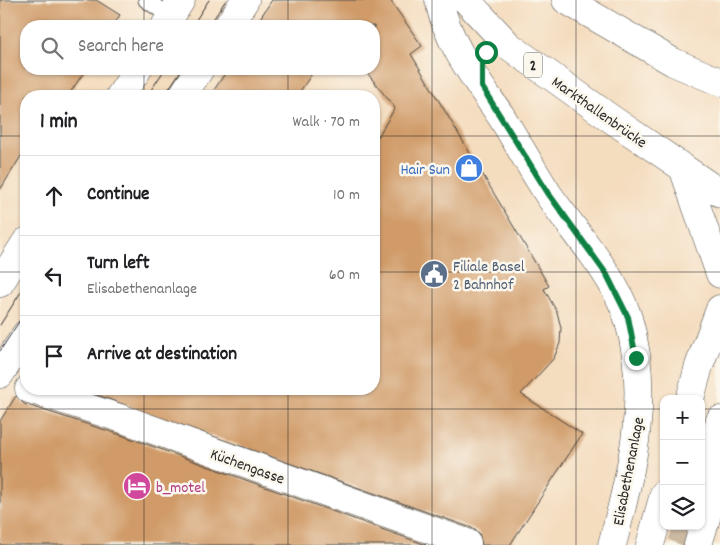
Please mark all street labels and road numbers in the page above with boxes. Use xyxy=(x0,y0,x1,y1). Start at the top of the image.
road number: 2 xyxy=(524,52,542,78)
street label: Markthallenbrücke xyxy=(546,72,651,155)
street label: Elisabethenanlage xyxy=(608,415,651,528)
street label: Küchengasse xyxy=(207,443,287,491)

